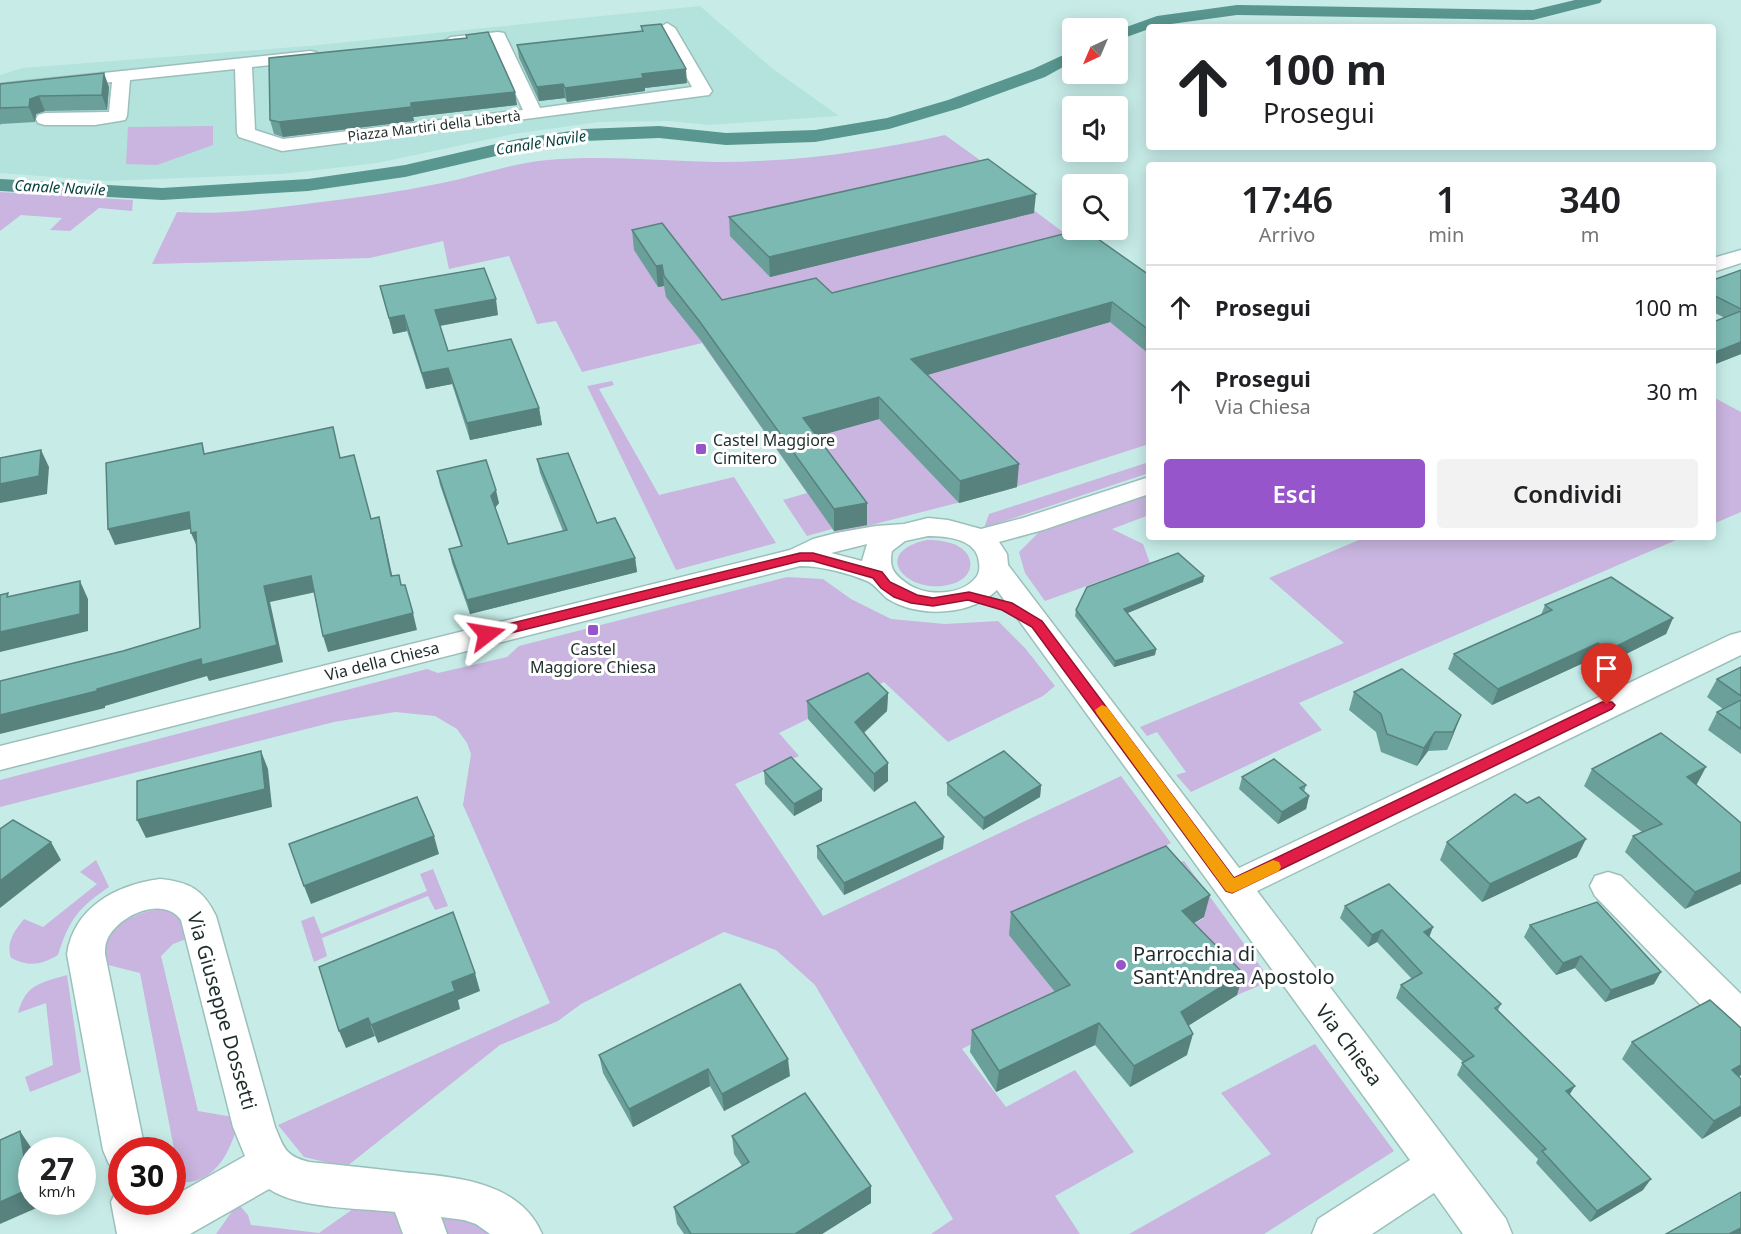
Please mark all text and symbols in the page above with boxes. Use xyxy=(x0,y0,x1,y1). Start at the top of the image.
north arrow xyxy=(1062,18,1128,84)
map controls xyxy=(1062,18,1128,240)
text: 100 m xyxy=(1263,40,1387,97)
icon: ahead xyxy=(1164,48,1242,126)
text: Prosegui xyxy=(1263,94,1375,131)
button: sound xyxy=(1062,96,1128,162)
street label: Piazza Martiri della Libertà xyxy=(346,105,521,146)
water label: Canale Navile xyxy=(494,125,588,159)
button: search xyxy=(1062,174,1128,240)
water label: Canale Navile xyxy=(14,175,107,199)
text: 17:46 xyxy=(1241,175,1333,224)
text: 1 xyxy=(1436,175,1457,224)
text: 340 xyxy=(1559,175,1621,224)
text: Arrivo xyxy=(1259,221,1315,248)
text: min xyxy=(1428,221,1464,248)
text: m xyxy=(1581,221,1600,248)
icon: ahead xyxy=(1164,291,1197,324)
text: Prosegui xyxy=(1215,292,1311,322)
text: 100 m xyxy=(1634,292,1698,322)
text: Prosegui xyxy=(1215,363,1311,393)
icon: ahead xyxy=(1164,375,1197,408)
text: 30 m xyxy=(1647,376,1698,406)
text: Via Chiesa xyxy=(1215,393,1311,420)
place label: Castel Maggiore Cimitero xyxy=(713,429,835,469)
marker: Castel Maggiore Cimitero xyxy=(694,442,708,456)
button: Esci xyxy=(1164,459,1425,528)
button: Condividi xyxy=(1437,459,1698,528)
position arrow xyxy=(455,602,519,666)
marker: Castel Maggiore Chiesa xyxy=(586,623,600,637)
street label: Via della Chiesa xyxy=(323,636,441,686)
place label: Castel Maggiore Chiesa xyxy=(530,638,656,678)
pin xyxy=(1581,643,1632,705)
icon: arrive xyxy=(1590,652,1623,685)
street label: Via Giuseppe Dossetti xyxy=(181,909,264,1113)
place label: Parrocchia di Sant'Andrea Apostolo xyxy=(1133,940,1335,990)
marker: Parrocchia di Sant'Andrea Apostolo xyxy=(1114,958,1128,972)
street label: Via Chiesa xyxy=(1310,998,1389,1091)
speed limit sign: 30 xyxy=(108,1137,186,1215)
text: 27 xyxy=(40,1148,74,1189)
text: km/h xyxy=(39,1181,75,1201)

